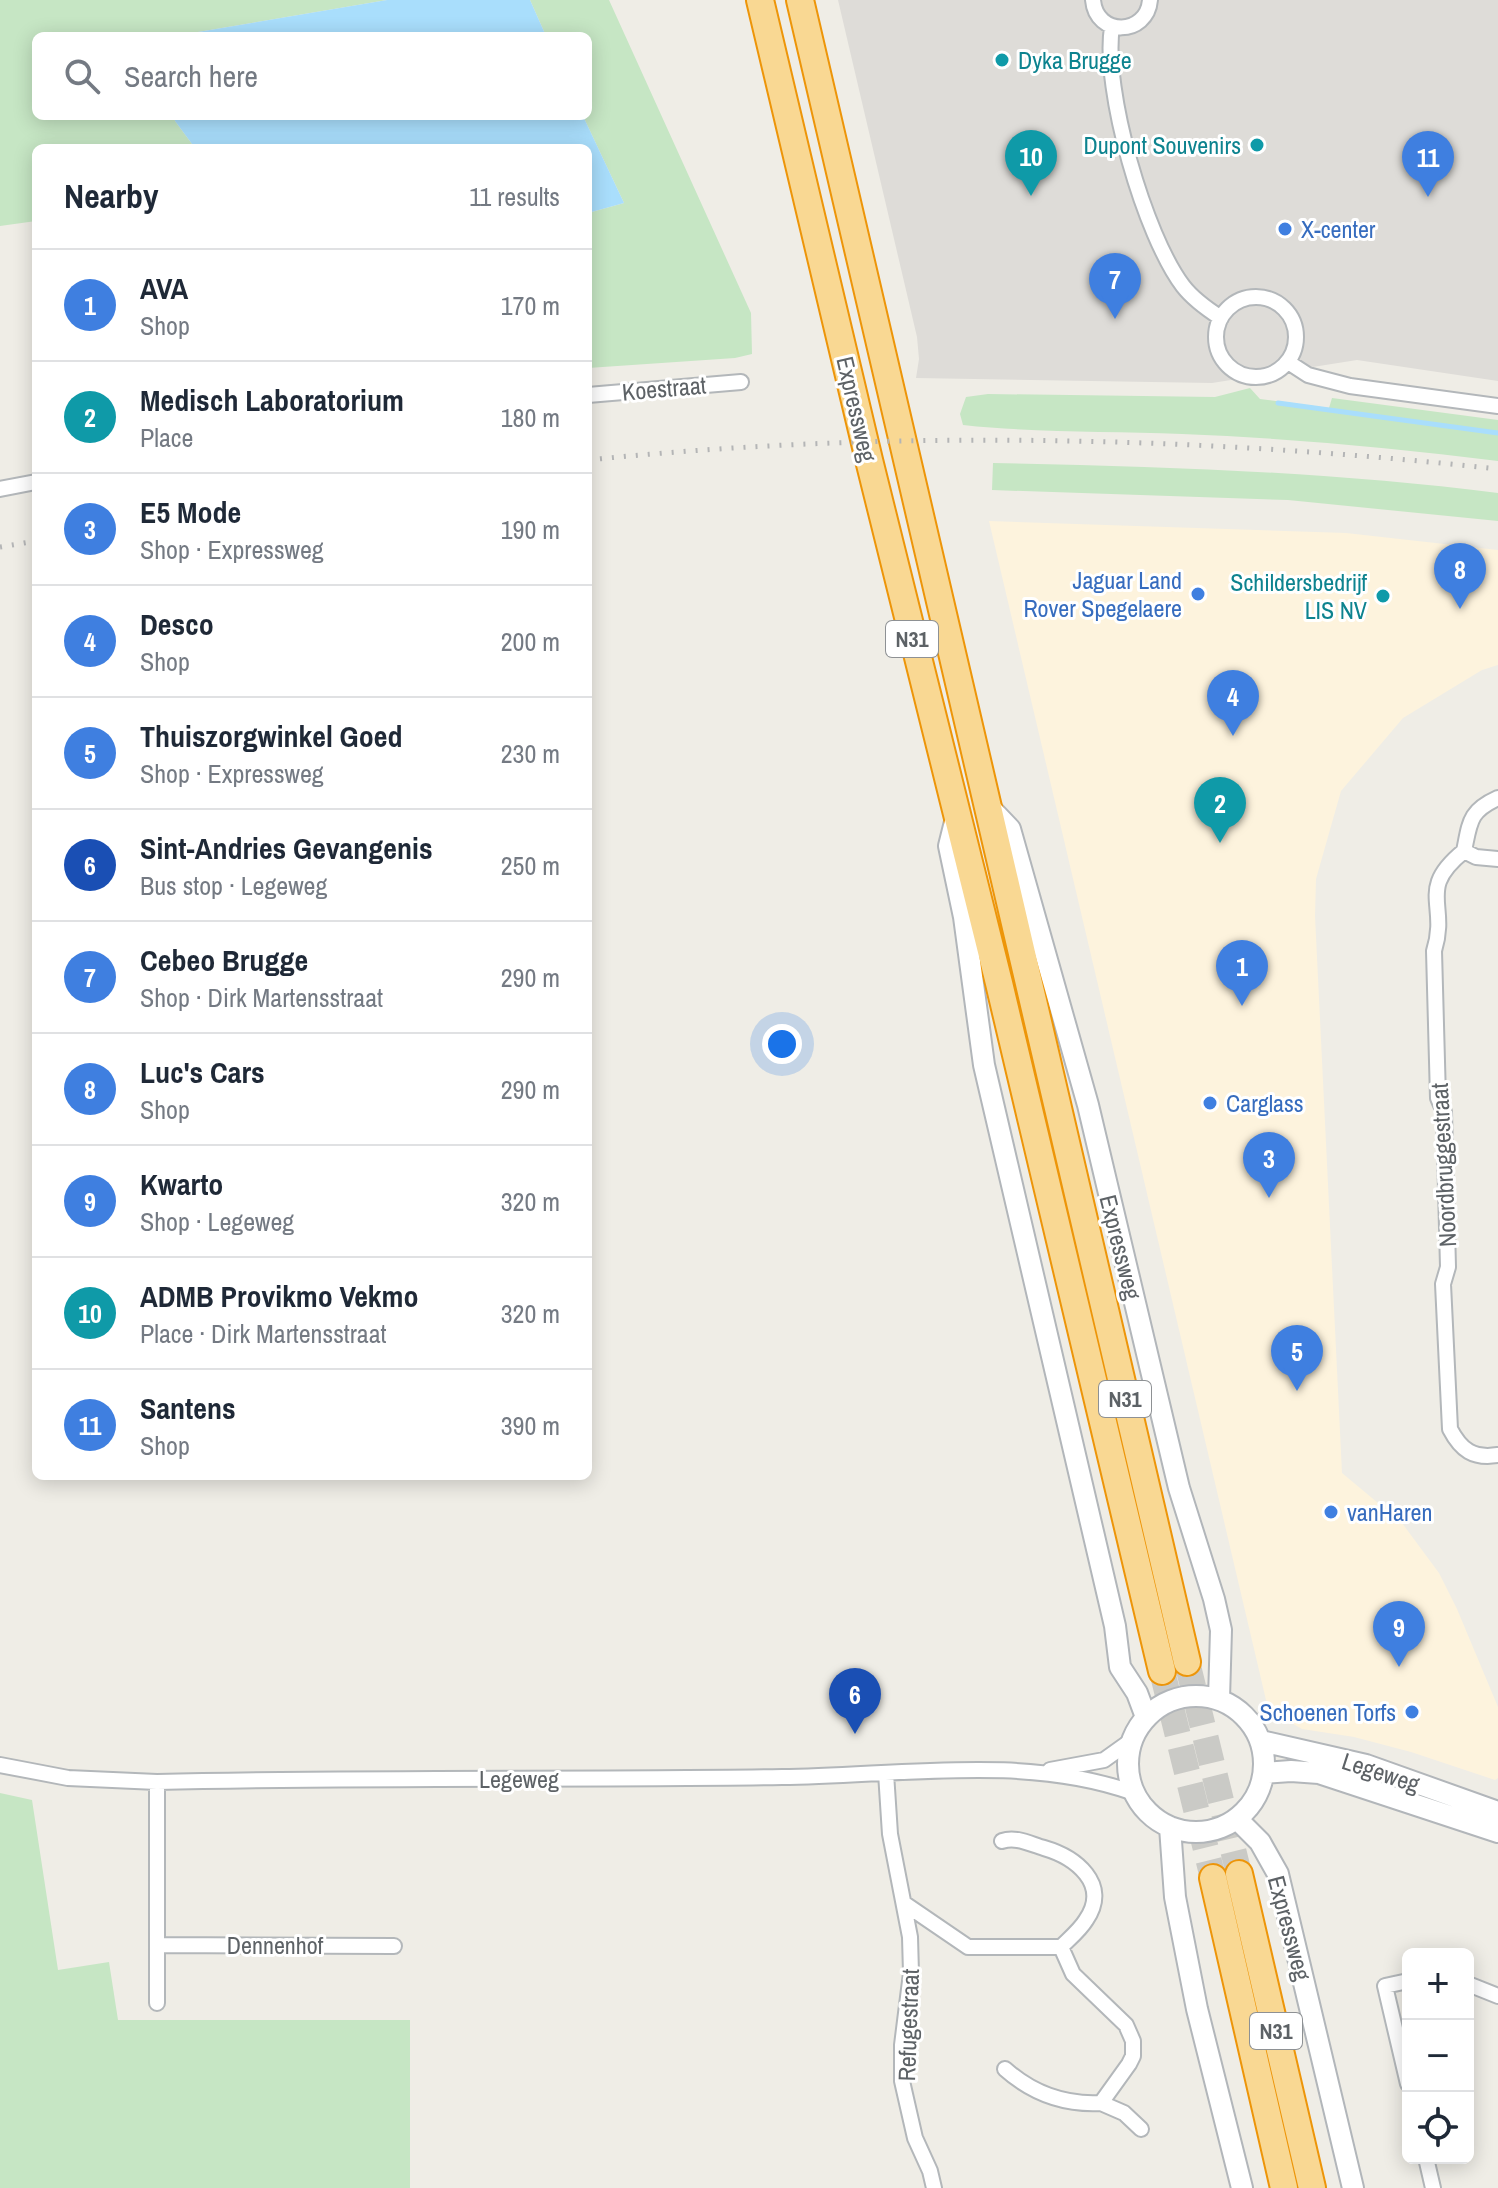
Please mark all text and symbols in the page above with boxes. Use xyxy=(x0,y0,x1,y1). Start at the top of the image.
search box xyxy=(32,32,592,120)
place label: Dyka Brugge xyxy=(1018,44,1132,76)
marker: Dyka Brugge xyxy=(993,51,1011,69)
icon: search xyxy=(60,54,104,98)
text: Search here xyxy=(124,56,258,96)
place label: Dupont Souvenirs xyxy=(1083,129,1241,161)
pin: 10 xyxy=(1005,130,1057,196)
pin: 11 xyxy=(1402,131,1454,197)
marker: Dupont Souvenirs xyxy=(1248,136,1266,154)
text: Nearby xyxy=(64,173,159,219)
text: 11 results xyxy=(469,179,560,214)
place label: X-center xyxy=(1301,213,1376,245)
marker: X-center xyxy=(1276,220,1294,238)
pin: 7 xyxy=(1089,253,1141,319)
text: AVA xyxy=(140,268,188,308)
text: 1 xyxy=(84,288,96,323)
text: 170 m xyxy=(501,288,560,323)
text: Shop xyxy=(140,308,190,343)
street label: Expressweg xyxy=(829,353,885,465)
street label: Koestraat xyxy=(621,368,708,408)
text: Medisch Laboratorium xyxy=(140,380,404,420)
text: 2 xyxy=(84,400,96,435)
text: 180 m xyxy=(501,400,560,435)
text: Place xyxy=(140,420,193,455)
text: E5 Mode xyxy=(140,492,241,532)
text: 3 xyxy=(84,512,96,547)
text: 190 m xyxy=(501,512,560,547)
text: Shop · Expressweg xyxy=(140,532,324,567)
pin: 8 xyxy=(1434,543,1486,609)
place label: Jaguar Land Rover Spegelaere xyxy=(1023,564,1182,624)
place label: Schildersbedrijf LIS NV xyxy=(1230,566,1368,626)
marker: Jaguar Land Rover Spegelaere xyxy=(1189,585,1207,603)
marker: Schildersbedrijf LIS NV xyxy=(1374,587,1392,605)
text: Desco xyxy=(140,604,214,644)
road number: N31 xyxy=(886,621,938,657)
text: 4 xyxy=(84,624,96,659)
text: 200 m xyxy=(501,624,560,659)
text: Shop xyxy=(140,644,190,679)
pin: 4 xyxy=(1207,670,1259,736)
text: Thuiszorgwinkel Goed xyxy=(140,716,402,756)
text: 5 xyxy=(84,736,96,771)
text: 230 m xyxy=(501,736,560,771)
text: Shop · Expressweg xyxy=(140,756,324,791)
pin: 2 xyxy=(1194,777,1246,843)
text: Sint-Andries Gevangenis xyxy=(140,828,433,868)
text: 6 xyxy=(84,848,96,883)
text: 250 m xyxy=(501,848,560,883)
text: Bus stop · Legeweg xyxy=(140,868,327,903)
text: Cebeo Brugge xyxy=(140,940,308,980)
pin: 1 xyxy=(1216,940,1268,1006)
text: 7 xyxy=(84,960,96,995)
text: 290 m xyxy=(501,960,560,995)
text: Shop · Dirk Martensstraat xyxy=(140,980,383,1015)
your location xyxy=(762,1024,802,1064)
text: Luc's Cars xyxy=(140,1052,265,1092)
text: 8 xyxy=(84,1072,96,1107)
text: 290 m xyxy=(501,1072,560,1107)
street label: Noordbruggestraat xyxy=(1423,1082,1463,1248)
place label: Carglass xyxy=(1226,1087,1304,1119)
text: Shop xyxy=(140,1092,190,1127)
marker: Carglass xyxy=(1201,1094,1219,1112)
pin: 3 xyxy=(1243,1132,1295,1198)
text: Kwarto xyxy=(140,1164,223,1204)
text: 9 xyxy=(84,1184,96,1219)
text: 320 m xyxy=(501,1184,560,1219)
street label: Expressweg xyxy=(1093,1191,1150,1303)
text: Shop · Legeweg xyxy=(140,1204,294,1239)
text: ADMB Provikmo Vekmo xyxy=(140,1276,418,1316)
text: 10 xyxy=(78,1296,102,1331)
text: 320 m xyxy=(501,1296,560,1331)
text: Place · Dirk Martensstraat xyxy=(140,1316,386,1351)
pin: 5 xyxy=(1271,1325,1323,1391)
road number: N31 xyxy=(1099,1381,1151,1417)
text: Santens xyxy=(140,1388,236,1428)
text: 11 xyxy=(79,1408,101,1443)
text: 390 m xyxy=(501,1408,560,1443)
text: Shop xyxy=(140,1428,190,1463)
place label: vanHaren xyxy=(1347,1496,1432,1528)
marker: vanHaren xyxy=(1322,1503,1340,1521)
pin: 9 xyxy=(1373,1601,1425,1667)
pin: 6 xyxy=(829,1668,881,1734)
place label: Schoenen Torfs xyxy=(1260,1696,1396,1728)
marker: Schoenen Torfs xyxy=(1403,1703,1421,1721)
street label: Legeweg xyxy=(1338,1744,1424,1800)
street label: Legeweg xyxy=(479,1763,559,1795)
street label: Expressweg xyxy=(1261,1872,1319,1984)
street label: Dennenhof xyxy=(227,1929,324,1961)
map controls xyxy=(1402,1948,1474,2164)
button: + xyxy=(1402,1948,1474,2020)
street label: Refugestraat xyxy=(890,1968,926,2082)
road number: N31 xyxy=(1250,2013,1302,2049)
button: − xyxy=(1402,2020,1474,2092)
button: locate xyxy=(1402,2092,1474,2164)

